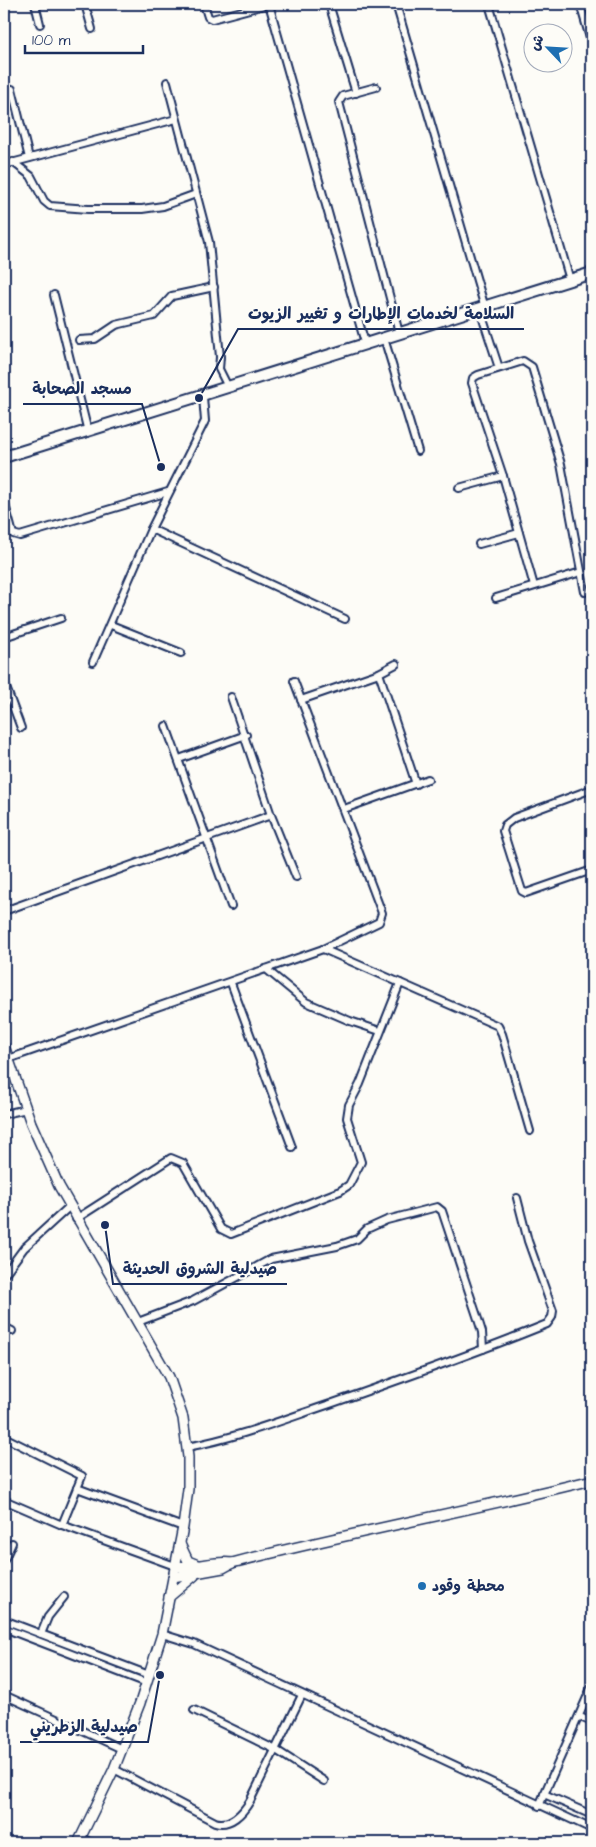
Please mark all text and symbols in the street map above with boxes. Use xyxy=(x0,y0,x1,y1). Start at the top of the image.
scale bar xyxy=(25,22,142,54)
north arrow xyxy=(524,22,574,72)
text: 100 m xyxy=(32,30,71,51)
text: ش xyxy=(525,32,549,54)
callout: السلامة لخدمات الإطارات و تغيير الزيوت xyxy=(238,298,524,329)
text: السلامة لخدمات الإطارات و تغيير الزيوت xyxy=(248,303,514,325)
callout: مسجد الصحابة xyxy=(23,373,142,404)
text: مسجد الصحابة xyxy=(32,378,132,400)
callout: صيدلية الشروق الحديثة xyxy=(113,1253,287,1284)
text: صيدلية الشروق الحديثة xyxy=(123,1258,277,1280)
place label: محطة وقود xyxy=(432,1576,505,1597)
marker: محطة وقود xyxy=(416,1580,428,1592)
callout: صيدلية الزطريني xyxy=(20,1711,148,1742)
text: صيدلية الزطريني xyxy=(30,1716,138,1741)

